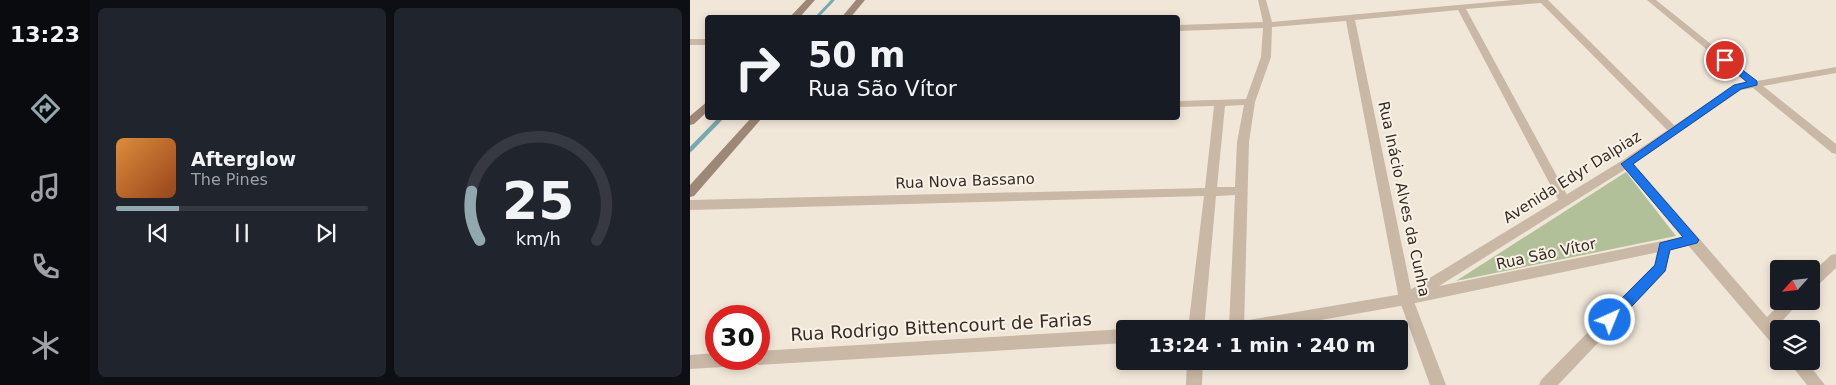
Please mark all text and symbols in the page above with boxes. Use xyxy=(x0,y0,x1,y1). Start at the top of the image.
text: 13:23 xyxy=(10,22,80,47)
icon: right xyxy=(725,35,790,100)
text: 50 m xyxy=(808,35,905,75)
pin xyxy=(1704,39,1746,81)
icon: arrive xyxy=(1711,46,1739,74)
text: Rua São Vítor xyxy=(808,76,957,101)
icon: directions xyxy=(28,91,63,126)
street label: Rua Inácio Alves da Cunha xyxy=(1374,100,1434,298)
street label: Avenida Edyr Dalpiaz xyxy=(1500,127,1644,227)
text: Afterglow xyxy=(191,148,296,170)
icon: music xyxy=(28,170,63,205)
text: The Pines xyxy=(191,170,268,189)
street label: Rua Nova Bassano xyxy=(895,170,1035,192)
text: 25 xyxy=(502,171,574,231)
icon: previous xyxy=(144,219,172,247)
icon: pause xyxy=(228,219,256,247)
icon: next xyxy=(312,219,340,247)
text: km/h xyxy=(515,228,561,249)
street label: Rua São Vítor xyxy=(1494,234,1598,273)
icon: phone xyxy=(28,249,63,284)
north arrow xyxy=(1770,260,1820,310)
map controls xyxy=(1770,260,1820,370)
position arrow xyxy=(1583,293,1635,345)
speed limit sign: 30 xyxy=(705,305,770,370)
street label: Rua Rodrigo Bittencourt de Farias xyxy=(790,308,1092,345)
button: layers xyxy=(1770,320,1820,370)
icon: climate xyxy=(28,328,63,363)
text: 13:24 · 1 min · 240 m xyxy=(1148,334,1376,356)

